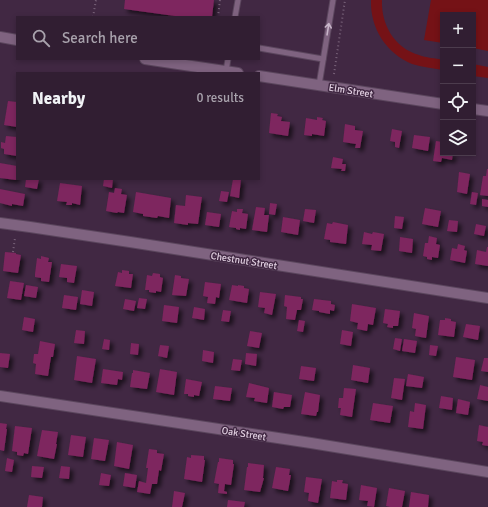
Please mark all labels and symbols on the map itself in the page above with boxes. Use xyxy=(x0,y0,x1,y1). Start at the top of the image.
one-way arrow xyxy=(324,23,332,36)
street label: Elm Street xyxy=(328,82,374,100)
street label: Chestnut Street xyxy=(210,250,278,272)
street label: Oak Street xyxy=(221,425,267,443)

